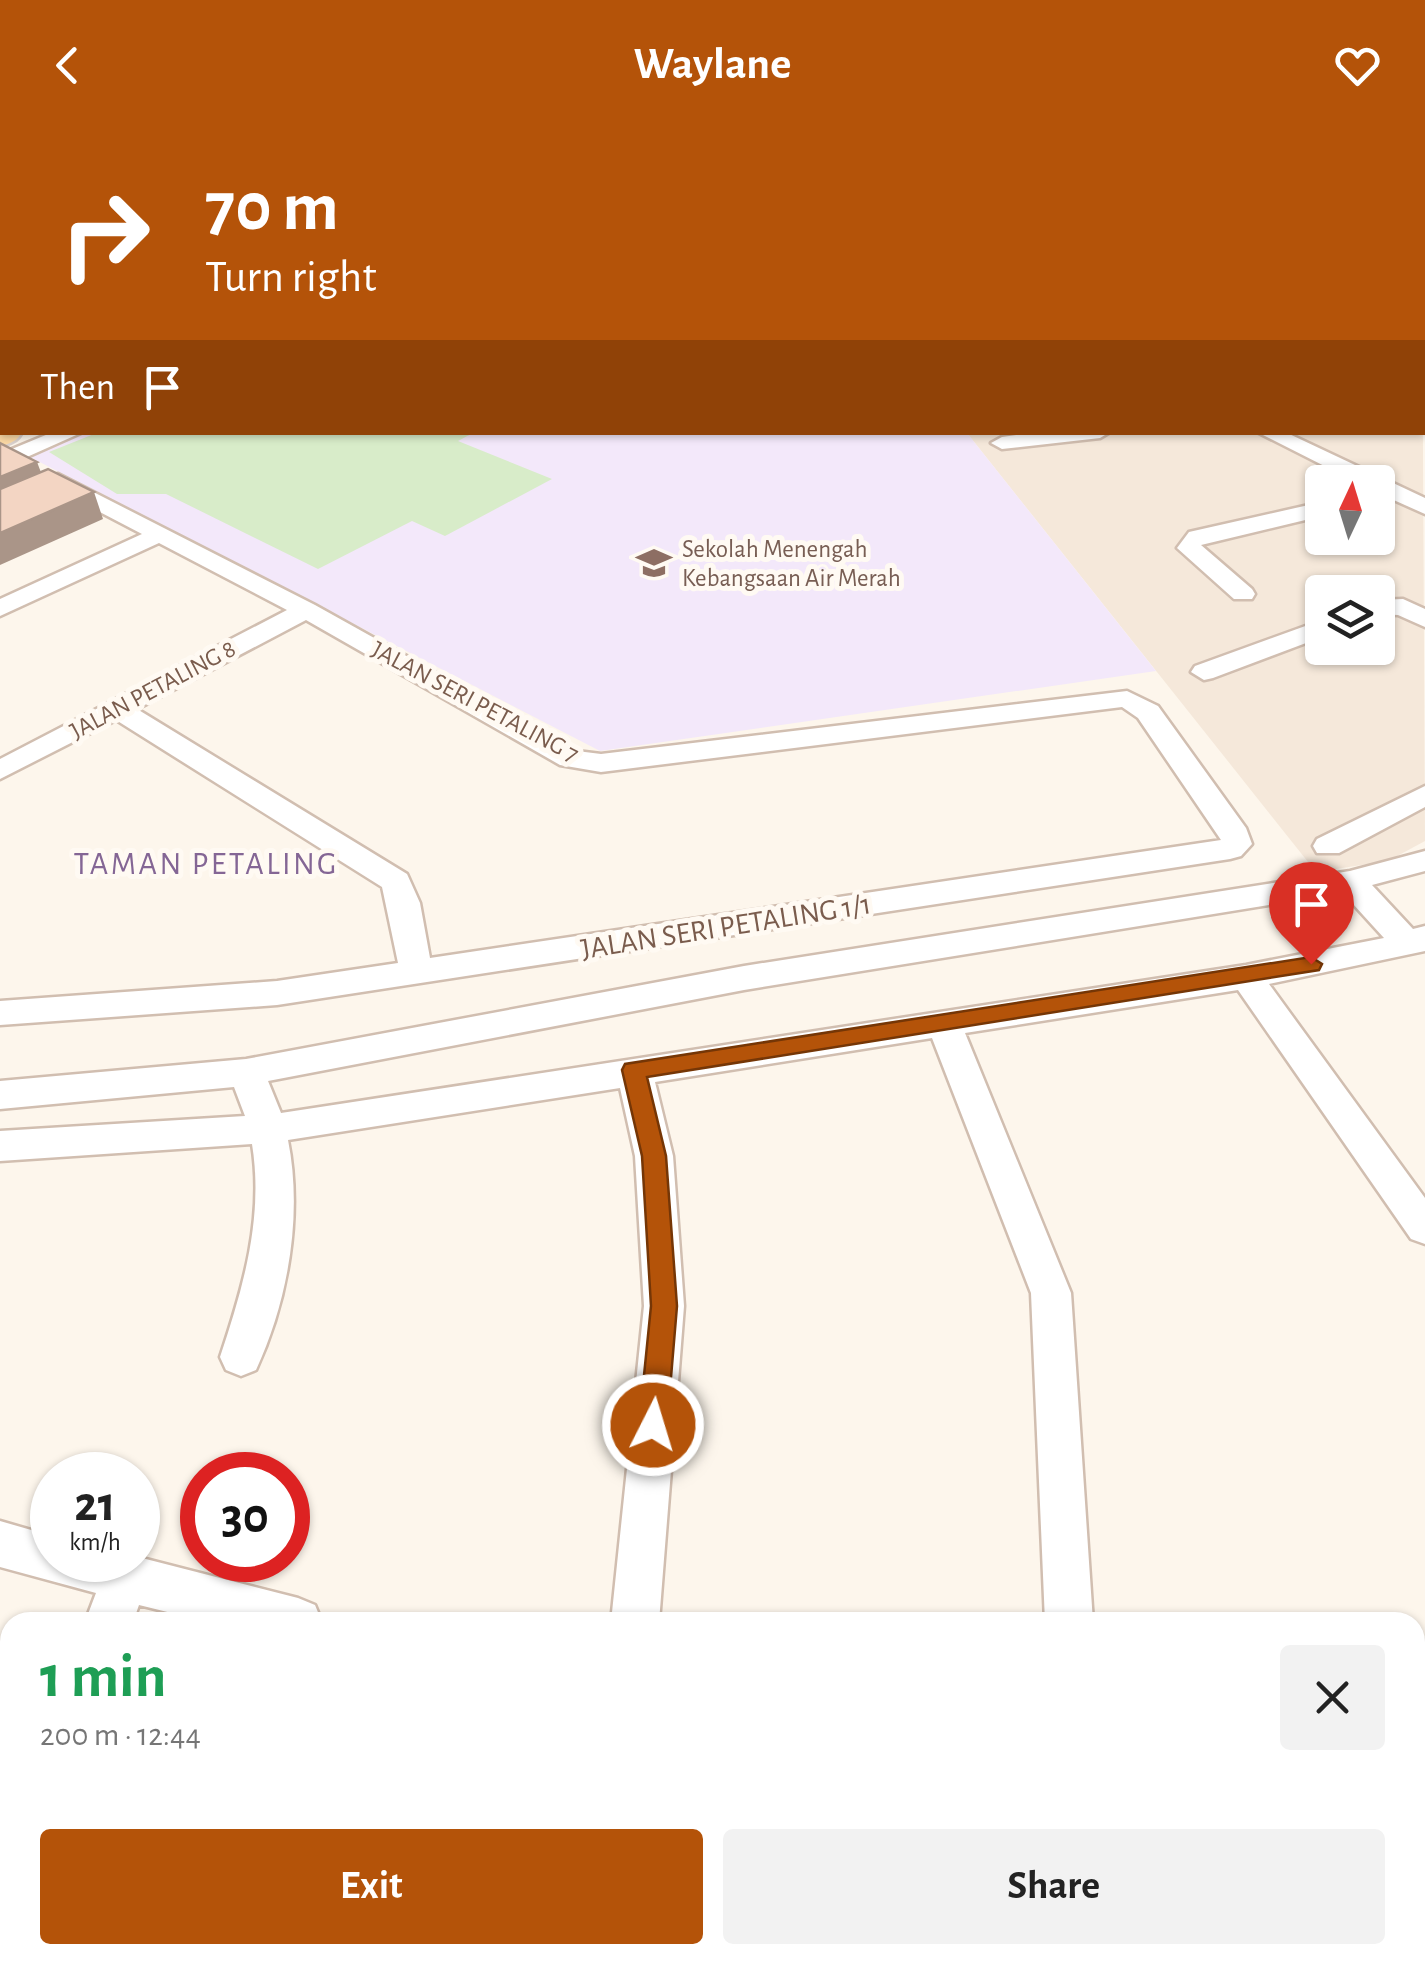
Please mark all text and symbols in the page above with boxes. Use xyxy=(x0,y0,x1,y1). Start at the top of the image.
icon: back xyxy=(40,38,95,93)
icon: heart xyxy=(1330,38,1385,93)
text: Waylane xyxy=(634,42,791,87)
icon: right xyxy=(40,170,170,300)
text: 70 m xyxy=(205,173,339,243)
text: Turn right xyxy=(205,255,377,300)
icon: arrive xyxy=(135,360,190,415)
text: Then xyxy=(40,369,115,407)
north arrow xyxy=(1305,465,1395,555)
map controls xyxy=(1305,465,1395,665)
place label: Sekolah Menengah Kebangsaan Air Merah xyxy=(682,537,901,591)
school or university icon: Sekolah Menengah Kebangsaan Air Merah xyxy=(635,544,673,582)
button: layers xyxy=(1305,575,1395,665)
street label: JALAN PETALING 8 xyxy=(66,636,240,744)
street label: JALAN SERI PETALING 7 xyxy=(367,637,583,767)
district label: TAMAN PETALING xyxy=(73,848,339,880)
pin xyxy=(1269,862,1354,965)
icon: arrive xyxy=(1284,877,1339,932)
street label: JALAN SERI PETALING 1/1 xyxy=(579,889,873,965)
position arrow xyxy=(601,1373,705,1477)
speed limit sign: 30 xyxy=(180,1452,310,1582)
text: 21 xyxy=(74,1480,116,1530)
text: km/h xyxy=(69,1530,121,1555)
button: close xyxy=(1280,1645,1385,1750)
text: 1 min xyxy=(40,1648,166,1708)
text: 200 m · 12:44 xyxy=(40,1719,201,1751)
button: Exit xyxy=(40,1829,703,1944)
button: Share xyxy=(723,1829,1385,1944)

